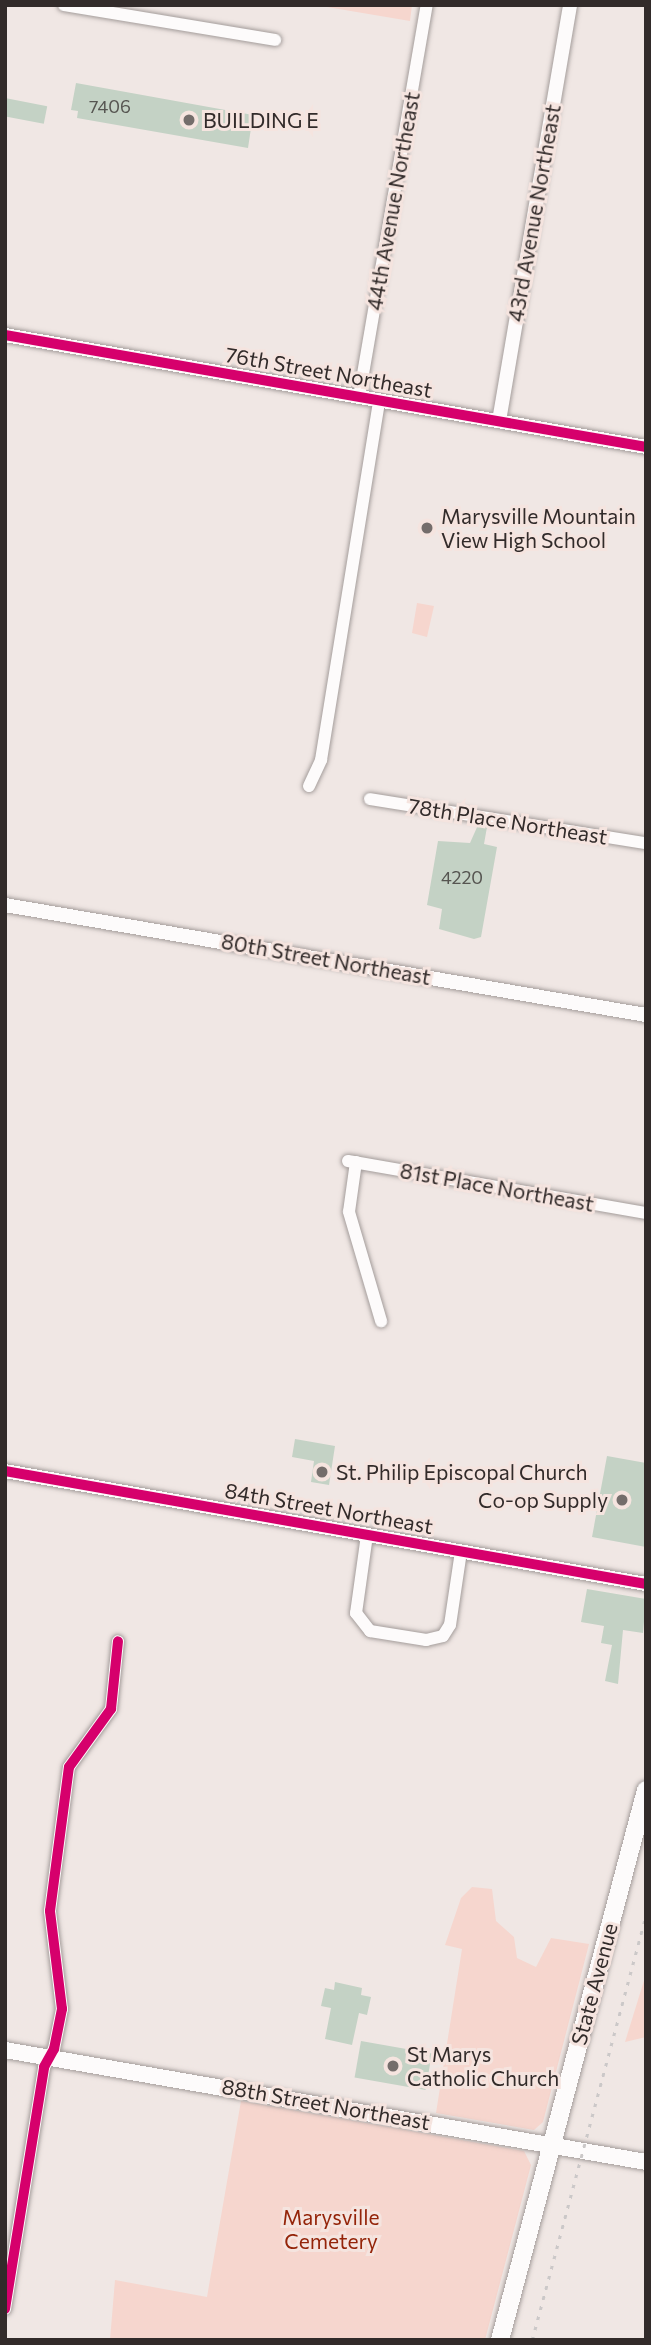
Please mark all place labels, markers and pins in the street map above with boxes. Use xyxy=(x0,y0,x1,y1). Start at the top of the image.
place label: BUILDING E xyxy=(203,107,319,133)
marker: BUILDING E xyxy=(181,112,197,128)
place label: Marysville Mountain View High School xyxy=(441,503,636,553)
marker: Marysville Mountain View High School xyxy=(419,520,435,536)
place label: St. Philip Episcopal Church xyxy=(336,1459,588,1485)
marker: St. Philip Episcopal Church xyxy=(314,1464,330,1480)
place label: Co-op Supply xyxy=(478,1487,608,1513)
marker: Co-op Supply xyxy=(614,1492,630,1508)
place label: St Marys Catholic Church xyxy=(407,2041,559,2091)
marker: St Marys Catholic Church xyxy=(385,2058,401,2074)

